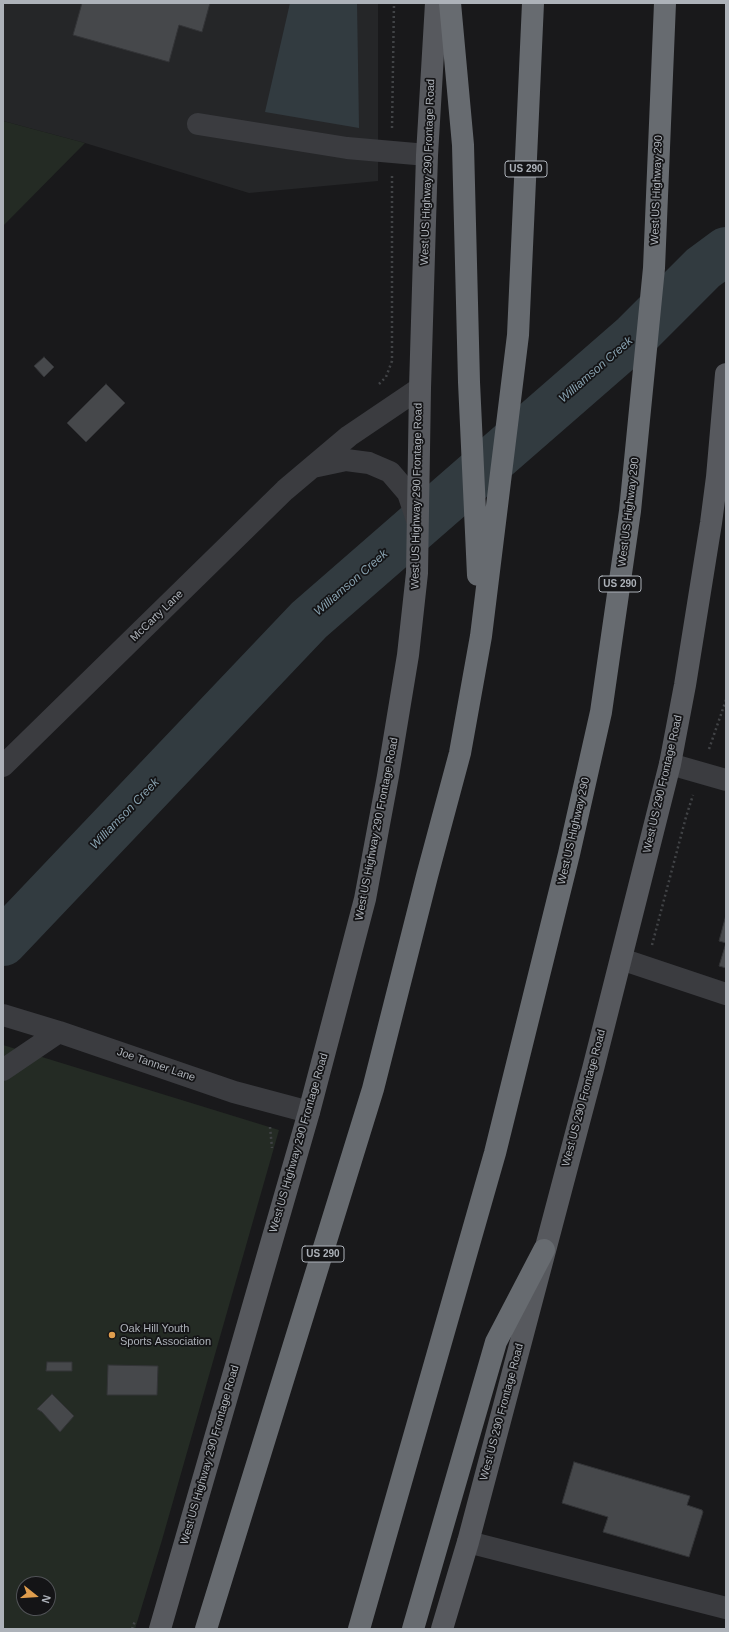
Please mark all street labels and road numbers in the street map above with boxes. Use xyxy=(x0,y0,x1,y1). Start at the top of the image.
street label: West US Highway 290 Frontage Road xyxy=(418,79,438,265)
street label: West US Highway 290 xyxy=(648,135,666,245)
road number: US 290 xyxy=(505,161,547,177)
street label: West US Highway 290 Frontage Road xyxy=(409,403,425,589)
street label: West US Highway 290 xyxy=(616,457,642,567)
road number: US 290 xyxy=(599,576,641,592)
street label: McCarty Lane xyxy=(128,587,186,645)
street label: West US 290 Frontage Road xyxy=(641,714,685,854)
street label: West US Highway 290 Frontage Road xyxy=(353,736,401,922)
street label: West US Highway 290 xyxy=(555,776,593,886)
street label: West US 290 Frontage Road xyxy=(559,1028,609,1168)
street label: Joe Tanner Lane xyxy=(115,1045,197,1085)
street label: West US Highway 290 Frontage Road xyxy=(267,1052,331,1234)
road number: US 290 xyxy=(302,1246,344,1262)
street label: West US 290 Frontage Road xyxy=(477,1342,527,1482)
street label: West US Highway 290 Frontage Road xyxy=(178,1364,242,1546)

